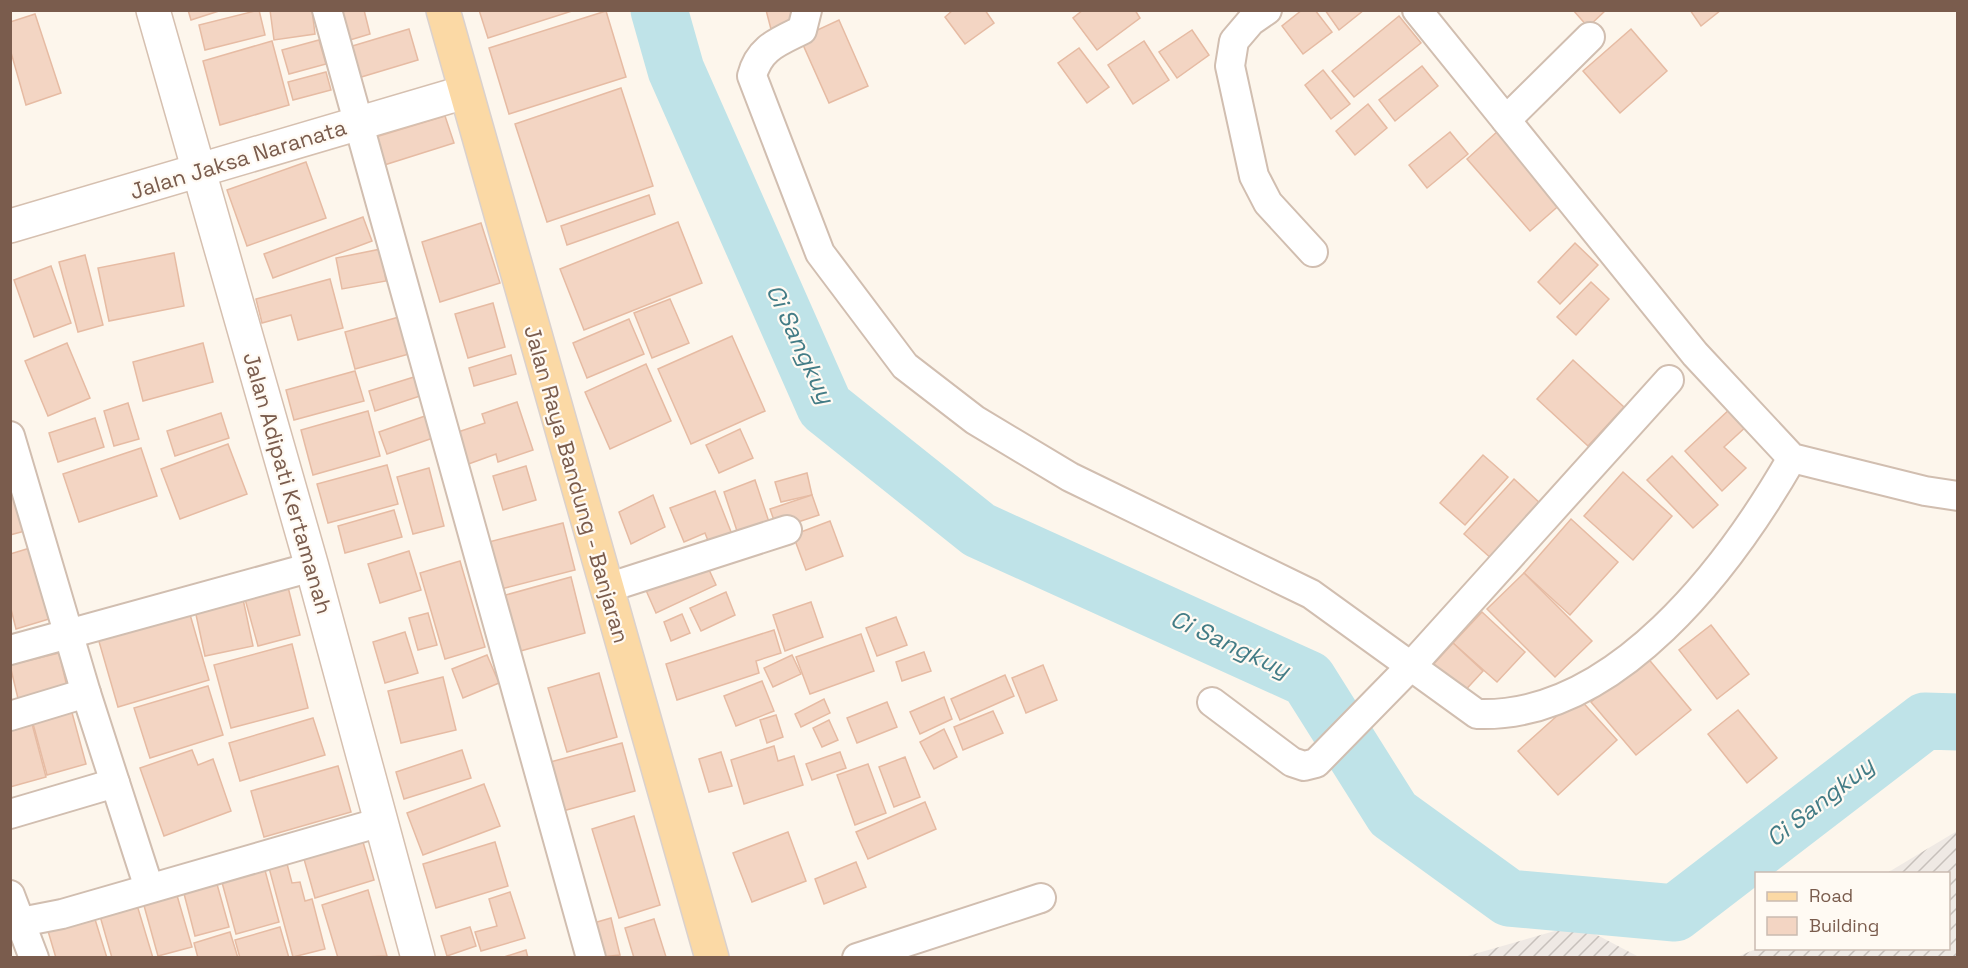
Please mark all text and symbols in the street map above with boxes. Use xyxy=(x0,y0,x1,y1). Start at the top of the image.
street label: Jalan Jaksa Naranata xyxy=(126,113,350,205)
water label: Ci Sangkuy xyxy=(759,279,842,410)
street label: Jalan Raya Bandung - Banjaran xyxy=(518,322,636,646)
street label: Jalan Adipati Kertamanah xyxy=(237,349,339,617)
water label: Ci Sangkuy xyxy=(1165,602,1296,685)
water label: Ci Sangkuy xyxy=(1760,749,1881,853)
legend xyxy=(1755,872,1950,950)
text: Road xyxy=(1809,884,1853,907)
text: Building xyxy=(1809,914,1879,937)

